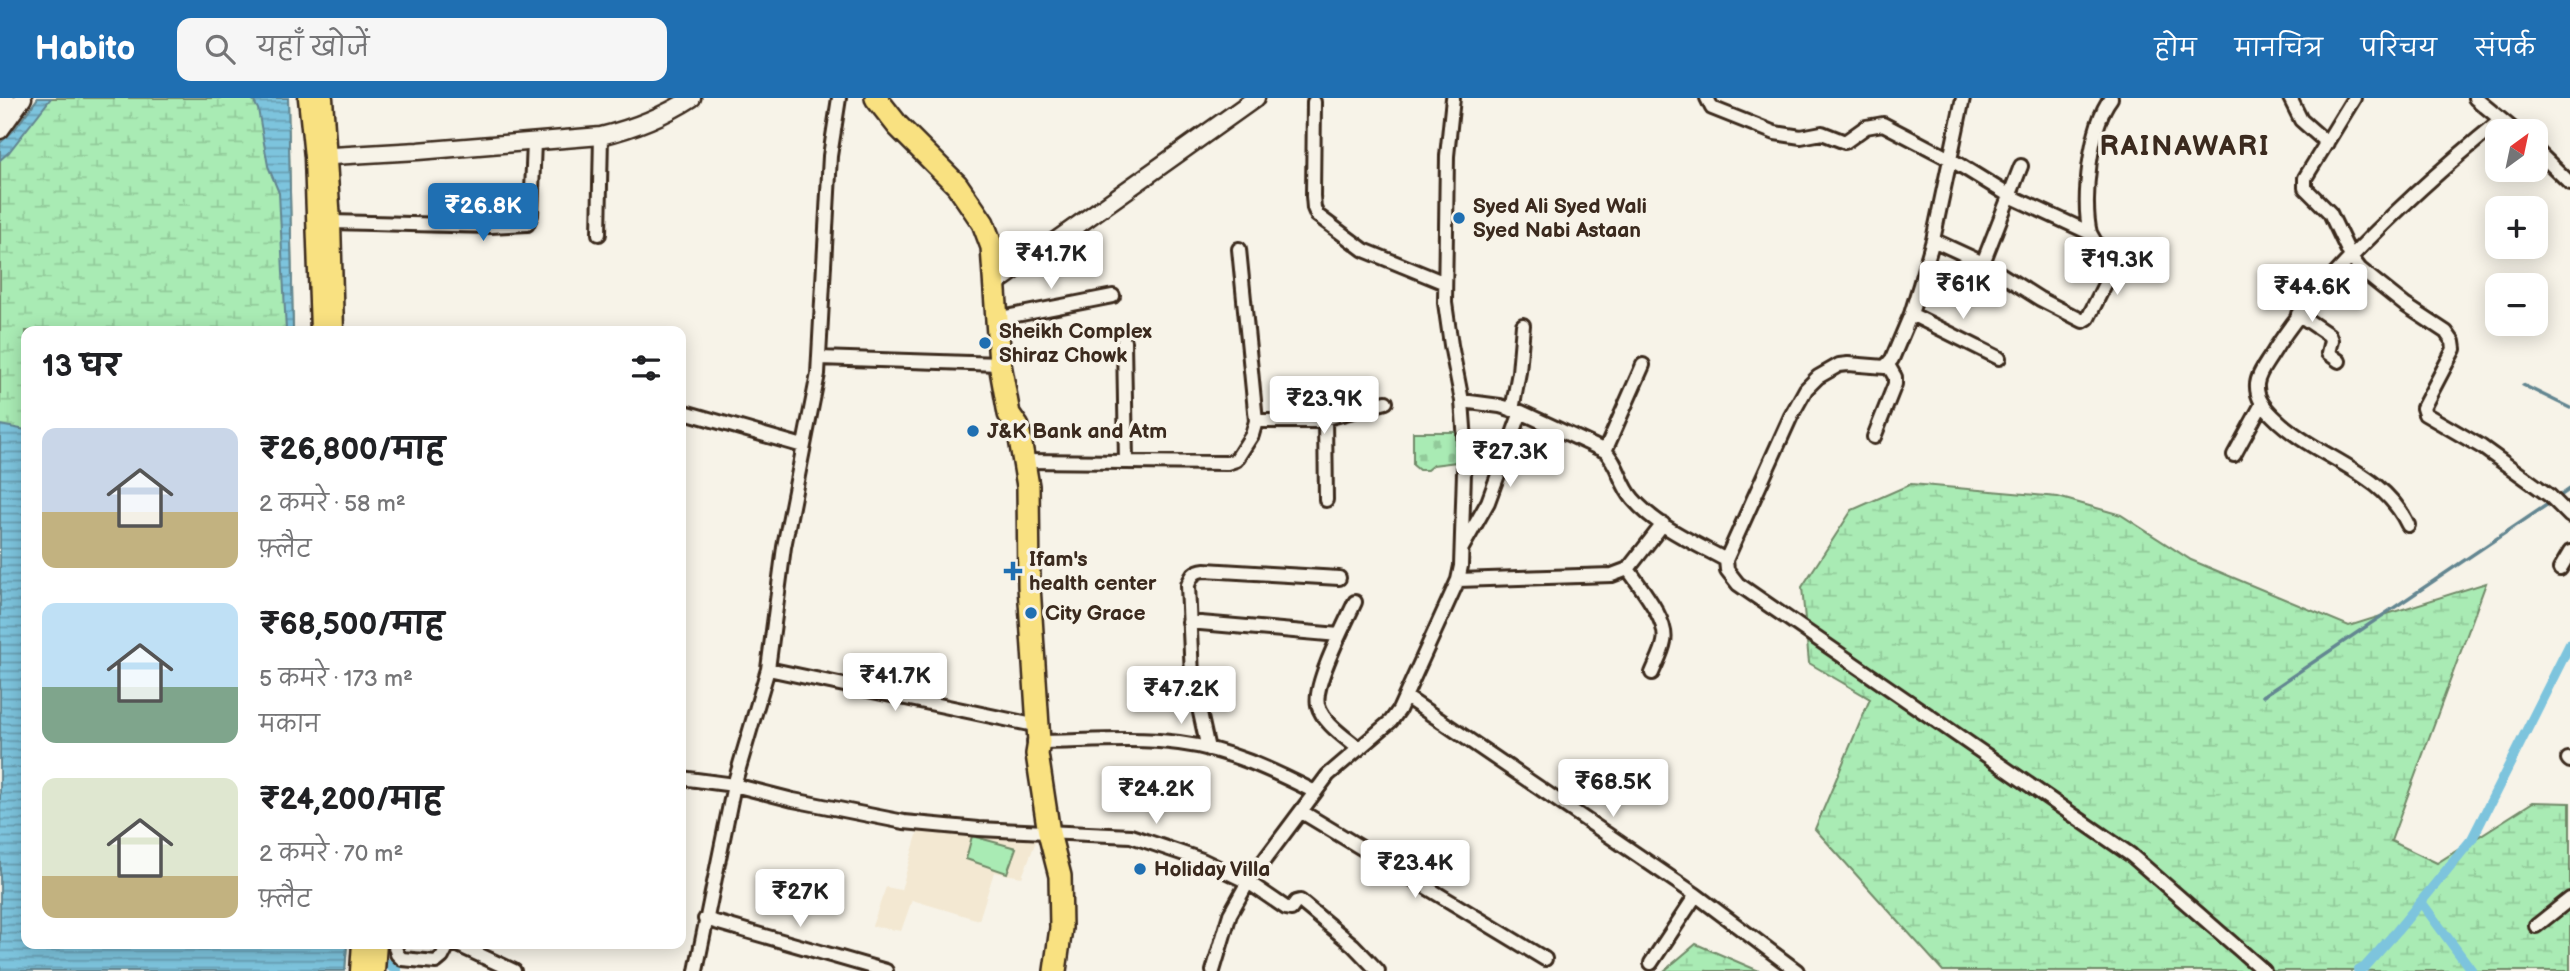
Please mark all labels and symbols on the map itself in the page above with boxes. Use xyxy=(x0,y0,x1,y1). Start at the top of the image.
north arrow xyxy=(2485,119,2548,182)
district label: RAINAWARI xyxy=(2100,130,2270,163)
pin: ₹26.8K xyxy=(426,184,540,243)
place label: Syed Ali Syed Wali Syed Nabi Astaan xyxy=(1473,194,1647,243)
marker: Syed Ali Syed Wali Syed Nabi Astaan xyxy=(1451,210,1467,226)
pin: ₹41.7K xyxy=(994,232,1108,291)
pin: ₹19.3K xyxy=(2060,238,2174,297)
pin: ₹61K xyxy=(1922,262,2004,321)
pin: ₹44.6K xyxy=(2255,264,2369,324)
place label: Sheikh Complex Shiraz Chowk xyxy=(999,319,1153,368)
marker: Sheikh Complex Shiraz Chowk xyxy=(977,335,993,351)
pin: ₹23.9K xyxy=(1267,376,1381,436)
place label: J&K Bank and Atm xyxy=(987,419,1167,444)
marker: J&K Bank and Atm xyxy=(965,423,981,439)
pin: ₹27.3K xyxy=(1453,430,1567,489)
place label: Ifam's health center xyxy=(1029,547,1157,596)
marker: Ifam's health center xyxy=(1003,561,1023,581)
place label: City Grace xyxy=(1045,601,1146,626)
marker: City Grace xyxy=(1023,605,1039,621)
pin: ₹41.7K xyxy=(838,654,952,713)
pin: ₹47.2K xyxy=(1124,666,1238,726)
pin: ₹68.5K xyxy=(1556,760,1670,819)
pin: ₹24.2K xyxy=(1099,766,1213,826)
pin: ₹23.4K xyxy=(1358,840,1472,900)
place label: Holiday Villa xyxy=(1154,857,1270,882)
marker: Holiday Villa xyxy=(1132,861,1148,877)
pin: ₹27K xyxy=(759,870,841,929)

